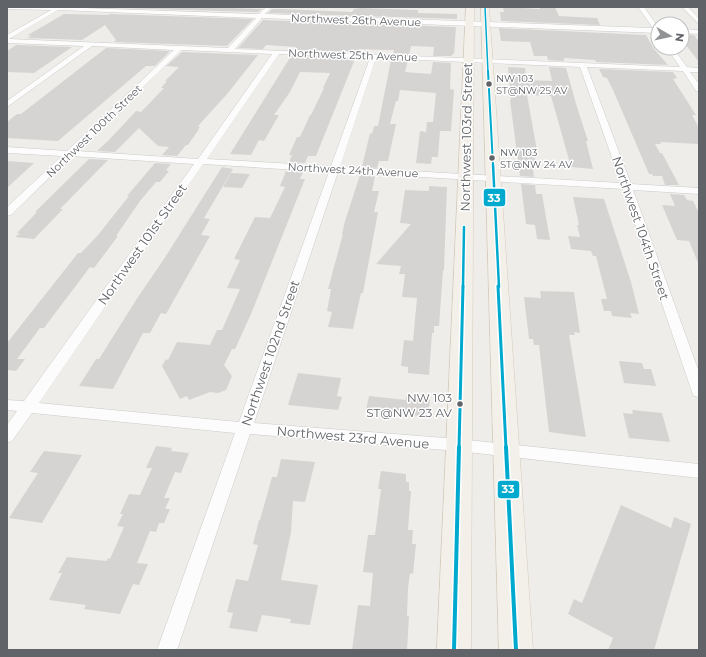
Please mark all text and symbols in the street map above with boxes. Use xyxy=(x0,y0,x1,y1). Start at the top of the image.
street label: Northwest 26th Avenue xyxy=(291,11,422,29)
north arrow xyxy=(650,16,690,56)
text: N xyxy=(672,32,687,43)
street label: Northwest 25th Avenue xyxy=(288,46,418,64)
street label: Northwest 103rd Street xyxy=(457,62,475,212)
place label: NW 103 ST@NW 25 AV xyxy=(496,72,567,97)
marker: NW 103 ST@NW 25 AV xyxy=(484,79,494,89)
street label: Northwest 100th Street xyxy=(43,81,145,180)
place label: NW 103 ST@NW 24 AV xyxy=(500,146,572,171)
marker: NW 103 ST@NW 24 AV xyxy=(487,153,497,163)
street label: Northwest 104th Street xyxy=(609,154,673,302)
street label: Northwest 24th Avenue xyxy=(287,160,419,180)
street label: Northwest 101st Street xyxy=(94,180,190,308)
line badge: 33 xyxy=(483,188,506,207)
text: 33 xyxy=(487,191,501,205)
street label: Northwest 102nd Street xyxy=(238,278,302,428)
place label: NW 103 ST@NW 23 AV xyxy=(366,390,453,420)
marker: NW 103 ST@NW 23 AV xyxy=(455,399,465,409)
street label: Northwest 23rd Avenue xyxy=(276,422,430,452)
line badge: 33 xyxy=(497,480,520,499)
text: 33 xyxy=(501,482,515,496)

